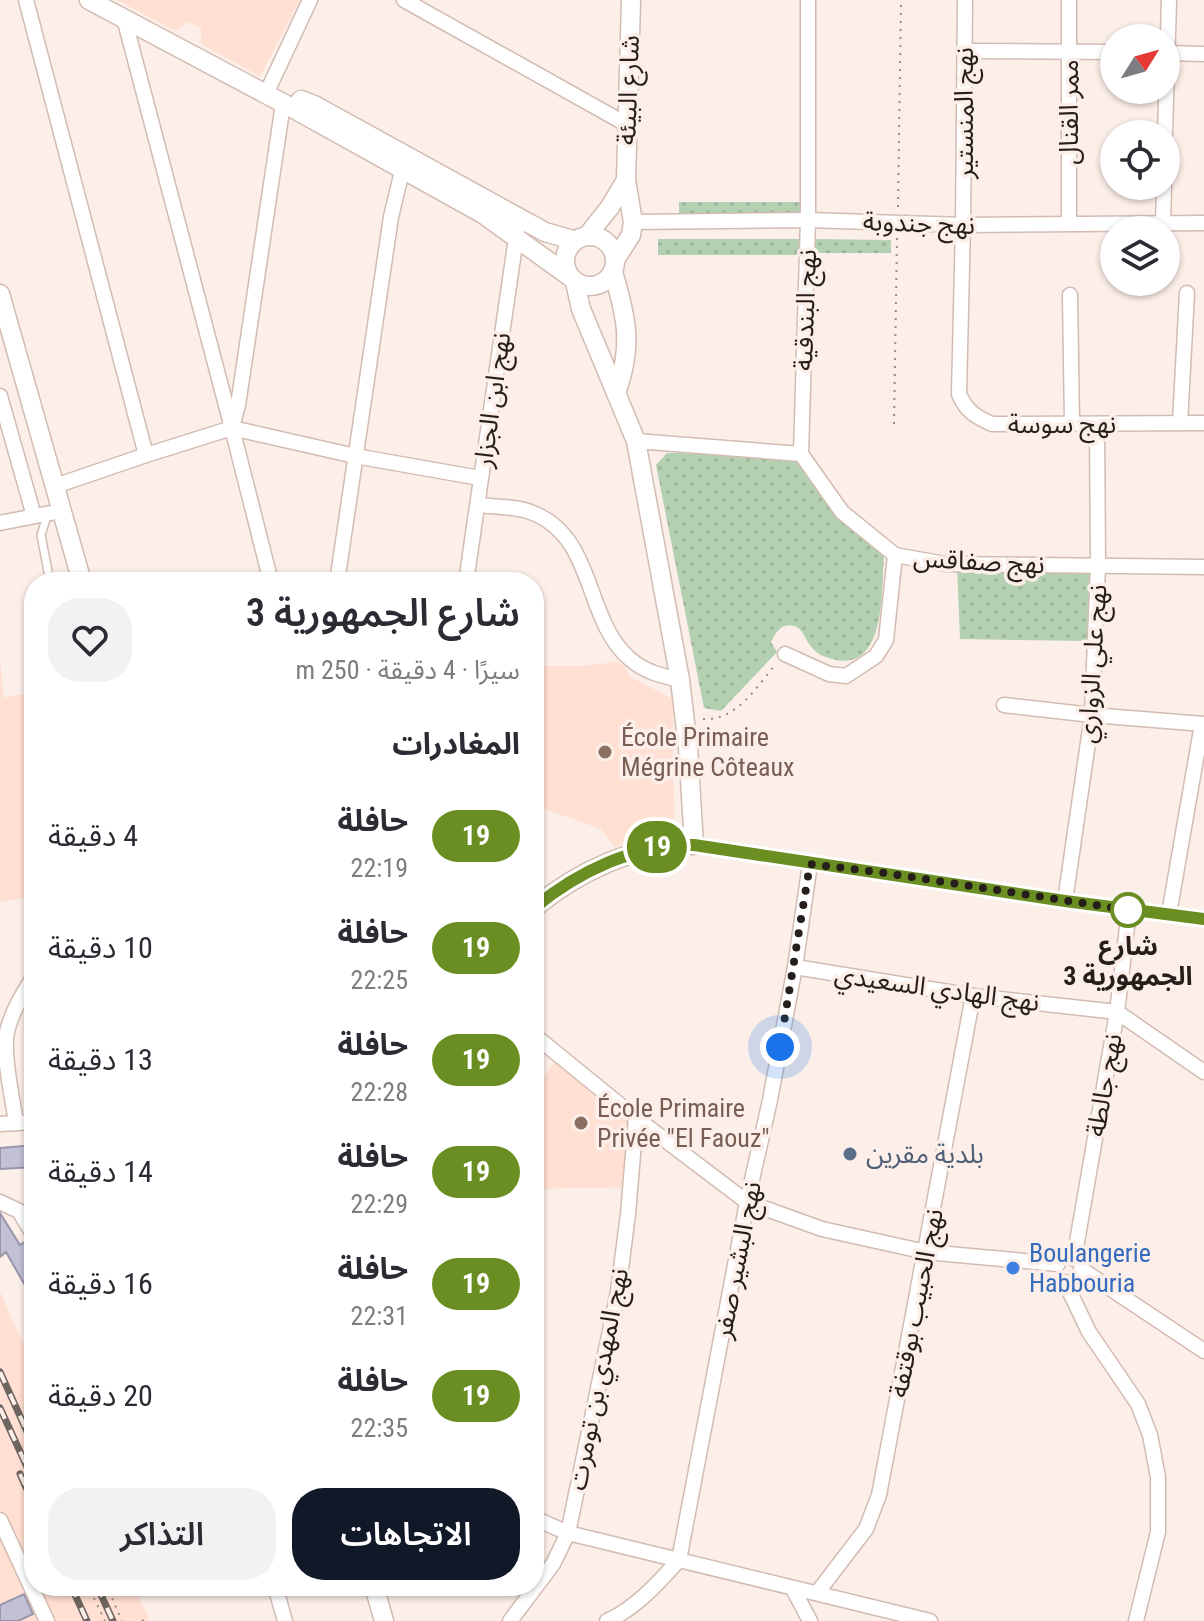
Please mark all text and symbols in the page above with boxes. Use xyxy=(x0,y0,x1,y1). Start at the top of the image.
north arrow xyxy=(1100,24,1180,104)
map controls xyxy=(1100,24,1180,296)
street label: شارع البيئة xyxy=(611,35,649,146)
street label: نهج المنستير xyxy=(949,47,984,180)
street label: ممر القنال xyxy=(1054,59,1084,165)
button: locate xyxy=(1100,120,1180,200)
street label: نهج جندوبة xyxy=(862,206,976,245)
button: layers xyxy=(1100,216,1180,296)
street label: نهج البندقية xyxy=(788,249,827,371)
street label: نهج ابن الجزار xyxy=(468,331,521,471)
street label: نهج سوسة xyxy=(1008,409,1116,444)
street label: نهج صفاقس xyxy=(912,543,1045,584)
street label: نهج علي الزواري xyxy=(1071,583,1118,745)
text: شارع الجمهورية 3 xyxy=(246,591,520,635)
button: heart xyxy=(48,598,132,682)
text: سيرًا · 4 دقيقة · 250 m xyxy=(295,655,520,685)
place label: École Primaire Mégrine Côteaux xyxy=(621,722,794,782)
text: المغادرات xyxy=(392,726,520,761)
marker: École Primaire Mégrine Côteaux xyxy=(596,743,614,761)
text: حافلة xyxy=(337,803,408,838)
text: 4 دقيقة xyxy=(48,818,138,853)
text: 19 xyxy=(462,819,490,852)
line badge: 19 xyxy=(621,821,693,873)
text: 19 xyxy=(643,830,671,863)
text: 22:19 xyxy=(351,853,408,883)
marker: شارع الجمهورية 3 xyxy=(1111,893,1145,927)
text: حافلة xyxy=(337,915,408,950)
text: 10 دقيقة xyxy=(48,930,153,965)
text: 19 xyxy=(462,931,490,964)
place label: شارع الجمهورية 3 xyxy=(1063,931,1193,991)
street label: نهج الهادي السعيدي xyxy=(832,959,1041,1022)
text: 22:25 xyxy=(351,965,408,995)
text: حافلة xyxy=(337,1027,408,1062)
your location xyxy=(760,1027,800,1067)
street label: نهج جالطة xyxy=(1080,1031,1133,1140)
text: 13 دقيقة xyxy=(48,1042,153,1077)
text: 19 xyxy=(462,1043,490,1076)
text: 22:28 xyxy=(351,1077,408,1107)
place label: École Primaire Privée "El Faouz" xyxy=(597,1093,770,1153)
marker: École Primaire Privée "El Faouz" xyxy=(572,1114,590,1132)
text: حافلة xyxy=(337,1139,408,1174)
place label: بلدية مقرين xyxy=(866,1139,984,1169)
marker: بلدية مقرين xyxy=(841,1145,859,1163)
text: 14 دقيقة xyxy=(48,1154,153,1189)
text: 19 xyxy=(462,1155,490,1188)
street label: نهج البشير صفر xyxy=(707,1179,772,1343)
text: 22:29 xyxy=(351,1189,408,1219)
street label: نهج الحبيب بوقتفة xyxy=(883,1206,954,1401)
place label: Boulangerie Habbouria xyxy=(1029,1238,1151,1298)
text: حافلة xyxy=(337,1251,408,1286)
marker: Boulangerie Habbouria xyxy=(1004,1259,1022,1277)
street label: نهج المهدي بن تومرت xyxy=(562,1265,639,1494)
text: 16 دقيقة xyxy=(48,1266,153,1301)
text: 19 xyxy=(462,1267,490,1300)
text: 22:31 xyxy=(351,1301,408,1331)
text: حافلة xyxy=(337,1363,408,1398)
text: 20 دقيقة xyxy=(48,1378,153,1413)
text: 19 xyxy=(462,1379,490,1412)
text: 22:35 xyxy=(351,1413,408,1443)
button: التذاكر xyxy=(48,1488,276,1580)
button: الاتجاهات xyxy=(292,1488,520,1580)

